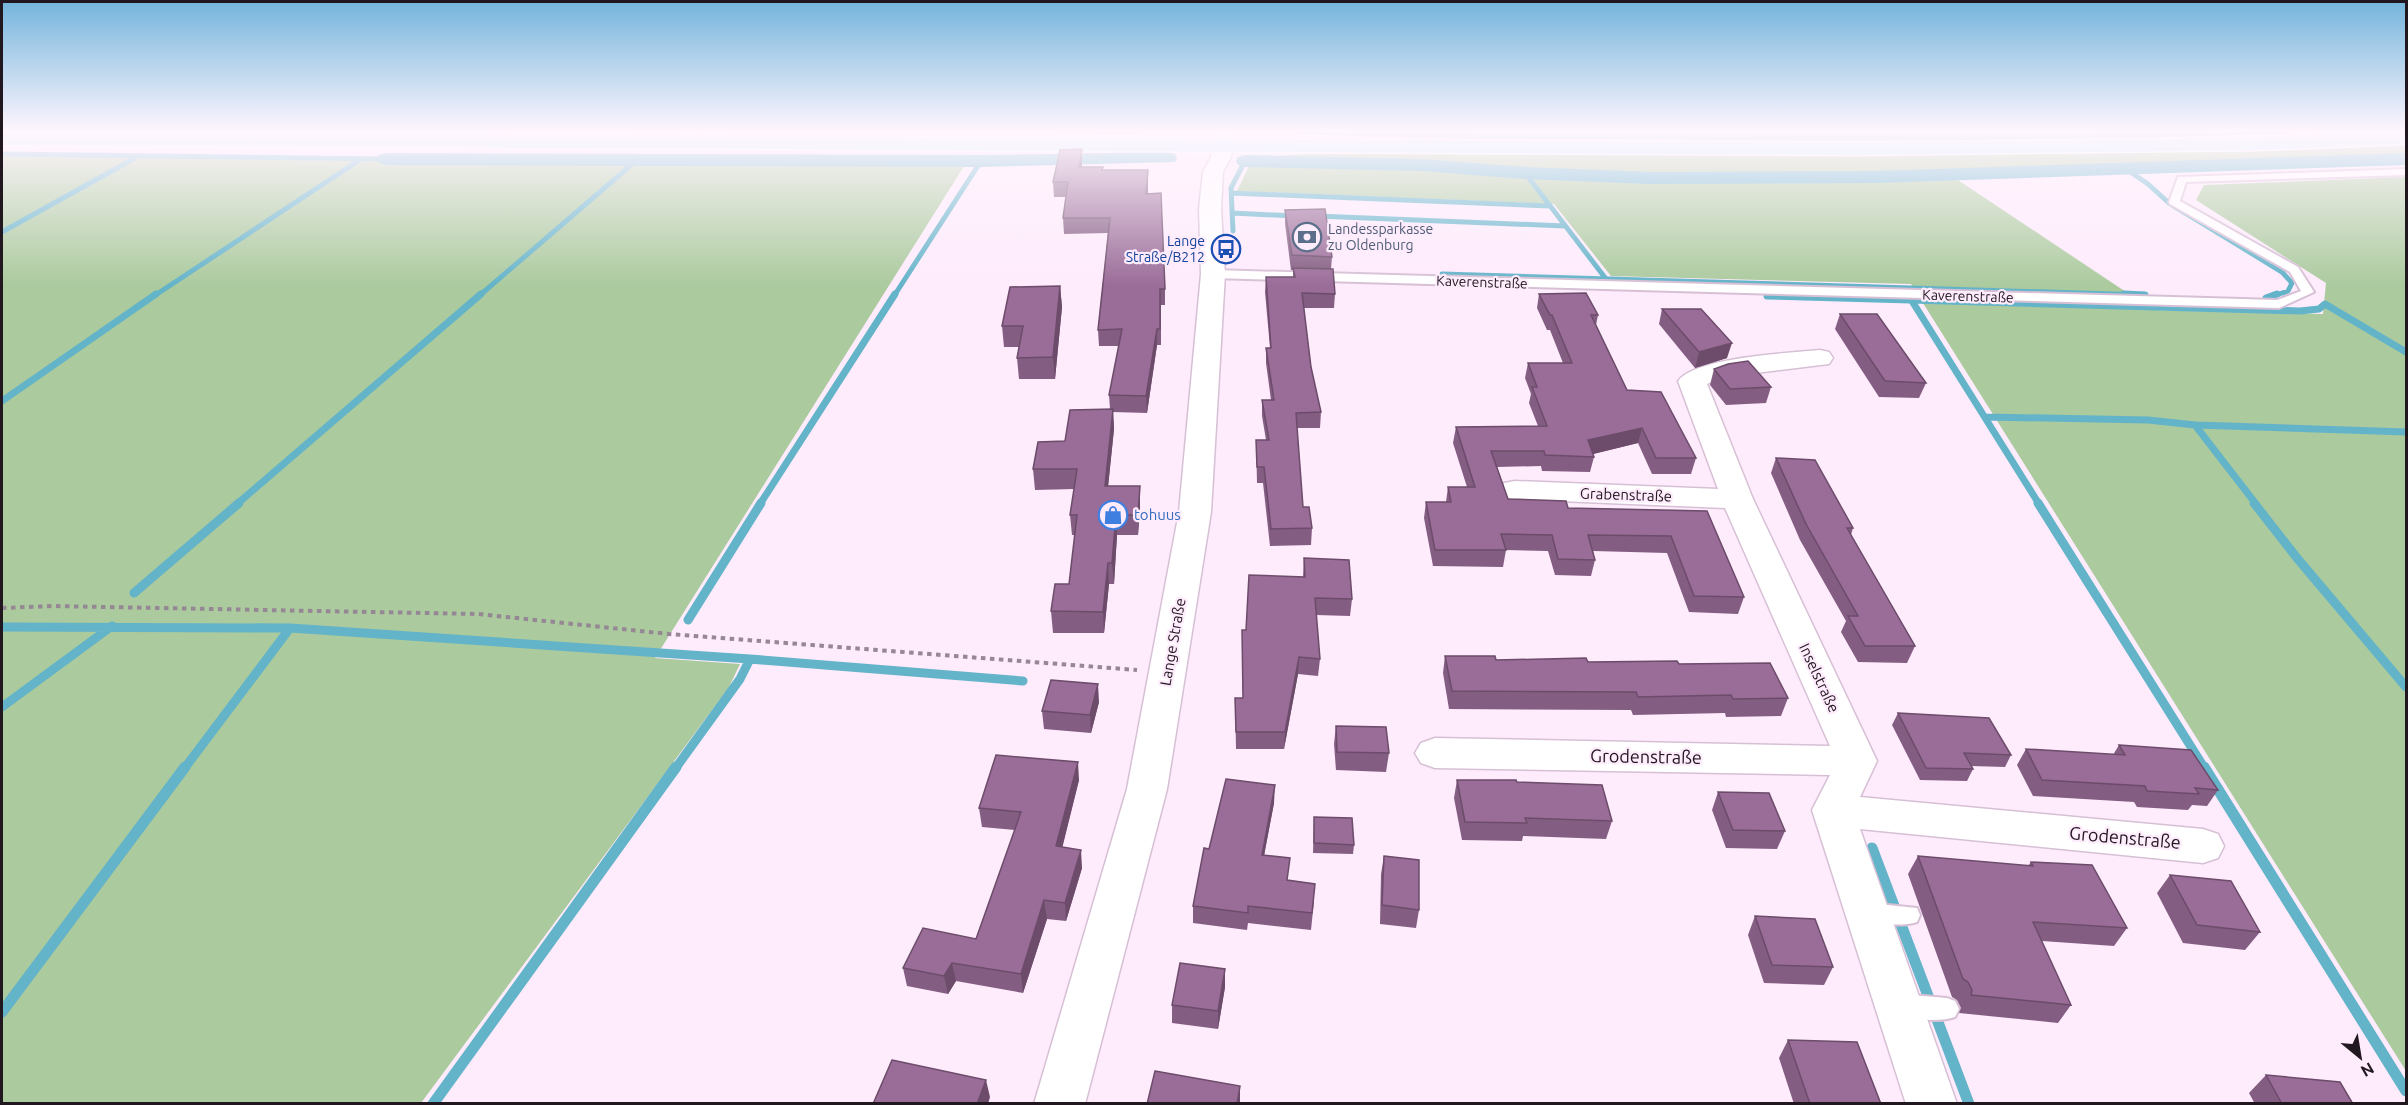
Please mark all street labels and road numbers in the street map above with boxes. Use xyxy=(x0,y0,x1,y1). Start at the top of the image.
street label: Kaverenstraße xyxy=(1436,272,1528,292)
street label: Kaverenstraße xyxy=(1922,286,2014,306)
street label: Grabenstraße xyxy=(1580,484,1672,505)
street label: Lange Straße xyxy=(1156,597,1189,687)
street label: Inselstraße xyxy=(1796,641,1843,715)
street label: Grodenstraße xyxy=(1590,745,1702,767)
street label: Grodenstraße xyxy=(2069,822,2182,852)

